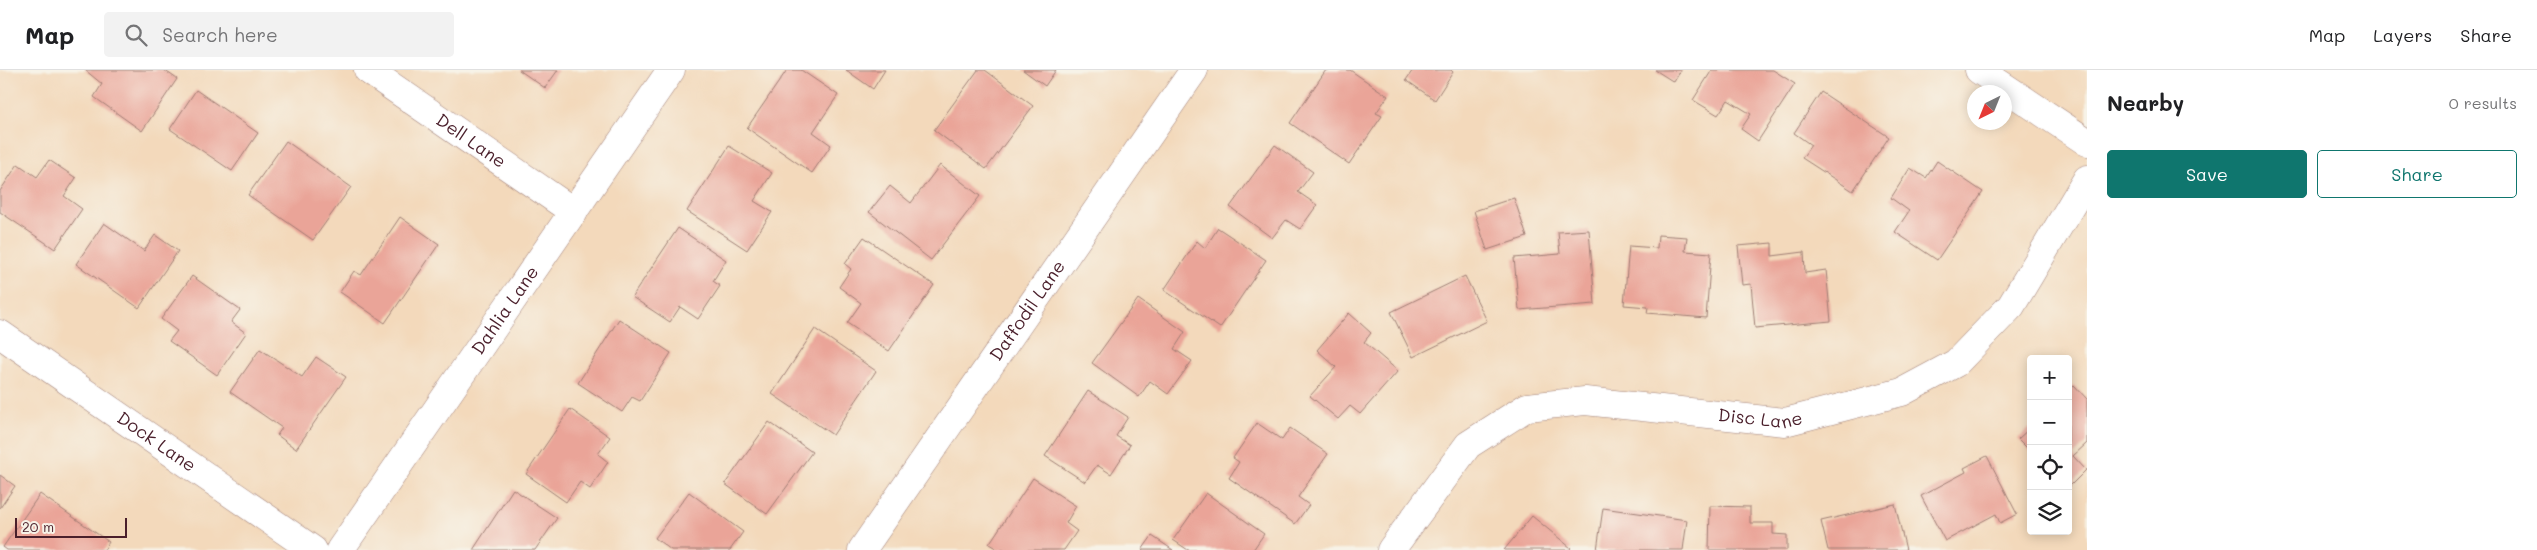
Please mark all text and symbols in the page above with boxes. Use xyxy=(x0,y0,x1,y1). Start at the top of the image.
search box xyxy=(104,12,454,57)
text: Map xyxy=(25,19,74,50)
icon: search xyxy=(122,21,150,49)
text: Search here xyxy=(162,22,278,47)
text: Map xyxy=(2309,23,2345,47)
text: Layers xyxy=(2373,23,2432,47)
text: Share xyxy=(2460,23,2512,47)
north arrow xyxy=(1967,85,2012,130)
text: Nearby xyxy=(2107,89,2184,116)
text: 0 results xyxy=(2449,92,2517,113)
street label: Dell Lane xyxy=(432,107,511,173)
button: Save xyxy=(2107,150,2307,198)
button: Share xyxy=(2317,150,2517,198)
street label: Daffodil Lane xyxy=(983,255,1070,365)
street label: Dahlia Lane xyxy=(465,261,543,359)
map controls xyxy=(2027,355,2072,535)
button: + xyxy=(2027,355,2072,400)
button: − xyxy=(2027,400,2072,445)
street label: Disc Lane xyxy=(1717,402,1805,434)
street label: Dock Lane xyxy=(113,405,201,477)
button: locate xyxy=(2027,445,2072,490)
button: layers xyxy=(2027,490,2072,535)
scale bar xyxy=(15,515,128,538)
text: 20 m xyxy=(22,517,54,536)

